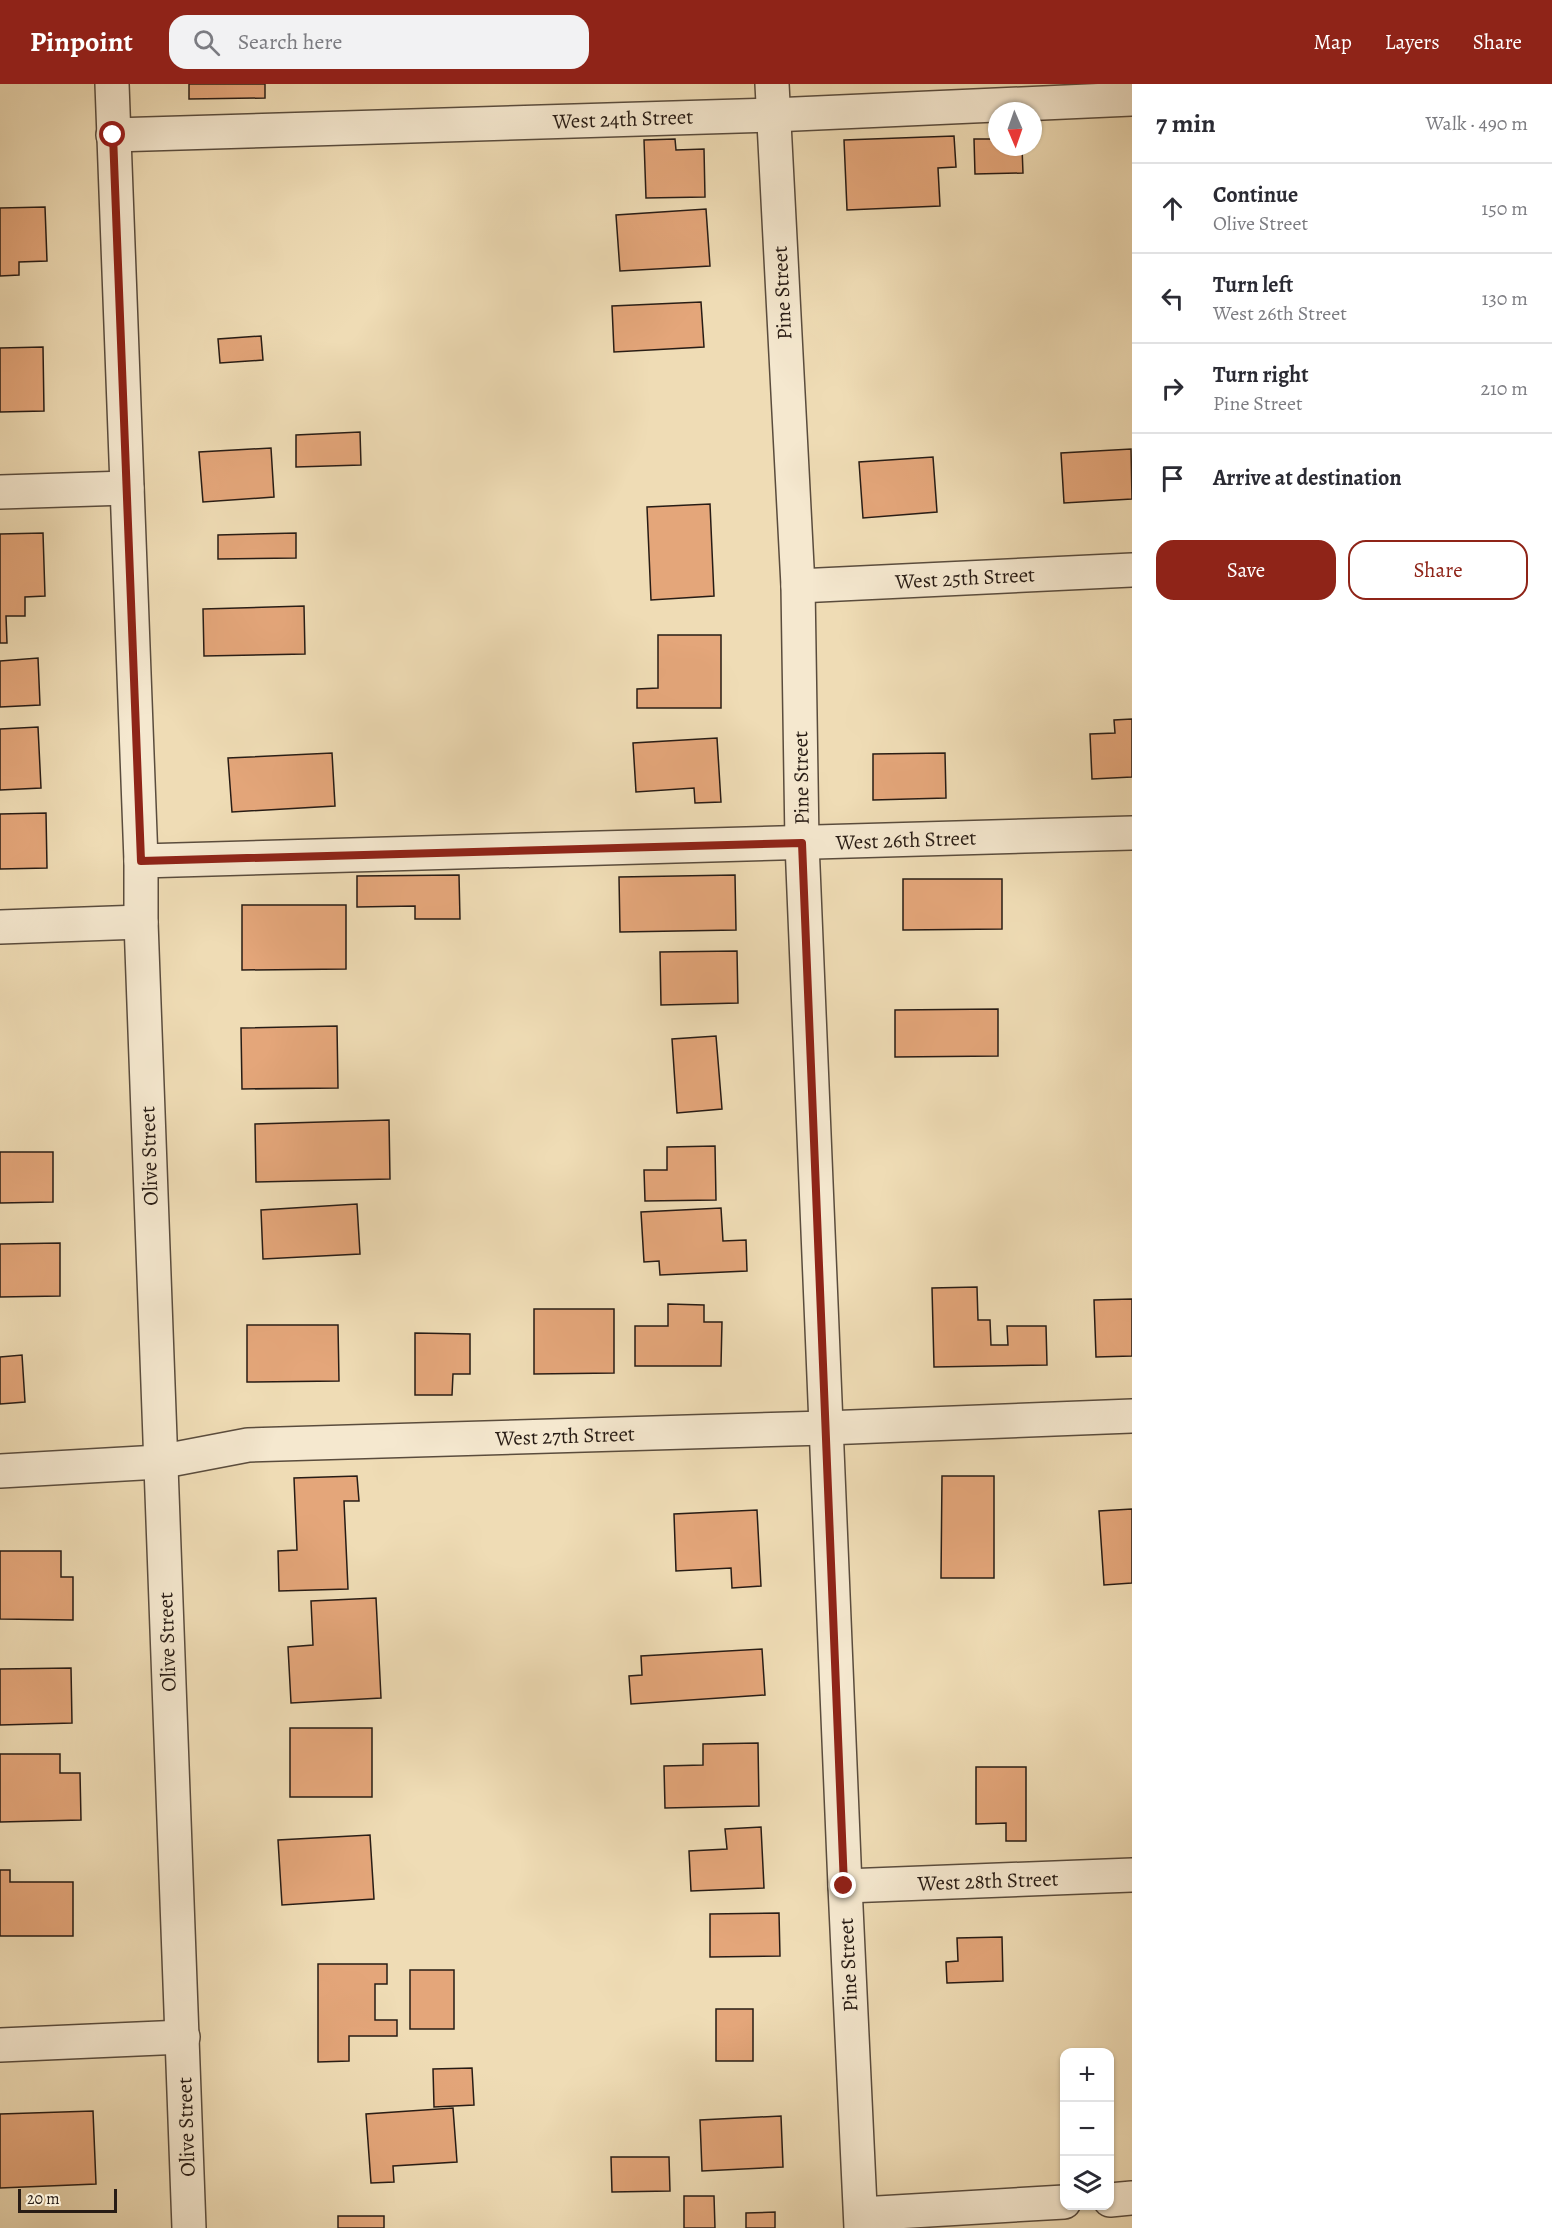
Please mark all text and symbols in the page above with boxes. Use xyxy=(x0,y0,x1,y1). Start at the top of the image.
search box xyxy=(169,15,589,69)
text: Pinpoint xyxy=(30,23,133,61)
icon: search xyxy=(190,26,223,59)
text: Search here xyxy=(238,27,342,57)
text: Map xyxy=(1313,28,1352,56)
text: Layers xyxy=(1385,28,1440,56)
text: Share xyxy=(1473,28,1522,56)
north arrow xyxy=(988,102,1042,156)
street label: West 24th Street xyxy=(551,103,694,135)
text: 7 min xyxy=(1156,106,1216,141)
text: Walk · 490 m xyxy=(1426,110,1528,137)
route start xyxy=(99,121,125,147)
text: Continue xyxy=(1213,180,1298,210)
icon: ahead xyxy=(1156,192,1189,225)
text: 150 m xyxy=(1481,195,1528,222)
text: Olive Street xyxy=(1213,210,1308,237)
street label: Pine Street xyxy=(766,245,798,341)
text: Turn left xyxy=(1213,270,1293,300)
icon: left xyxy=(1156,282,1189,315)
text: 130 m xyxy=(1482,285,1528,312)
text: West 26th Street xyxy=(1213,300,1347,327)
text: Turn right xyxy=(1213,360,1309,390)
icon: right xyxy=(1156,372,1189,405)
text: 210 m xyxy=(1480,375,1528,402)
text: Pine Street xyxy=(1213,390,1303,417)
icon: arrive xyxy=(1156,462,1189,495)
text: Arrive at destination xyxy=(1213,463,1402,493)
button: Save xyxy=(1156,540,1336,600)
button: Share xyxy=(1348,540,1528,600)
street label: West 25th Street xyxy=(893,560,1036,596)
street label: Pine Street xyxy=(786,731,816,825)
street label: West 26th Street xyxy=(834,824,977,856)
street label: Olive Street xyxy=(133,1106,165,1206)
street label: West 27th Street xyxy=(494,1420,635,1452)
street label: Olive Street xyxy=(151,1592,183,1692)
street label: West 28th Street xyxy=(916,1865,1059,1897)
route end xyxy=(830,1872,856,1898)
street label: Pine Street xyxy=(832,1917,864,2013)
map controls xyxy=(1060,2048,1114,2210)
button: + xyxy=(1060,2048,1114,2102)
street label: Olive Street xyxy=(170,2077,202,2177)
button: − xyxy=(1060,2102,1114,2156)
button: layers xyxy=(1060,2156,1114,2210)
scale bar xyxy=(18,2186,117,2214)
text: 20 m xyxy=(27,2188,60,2210)

